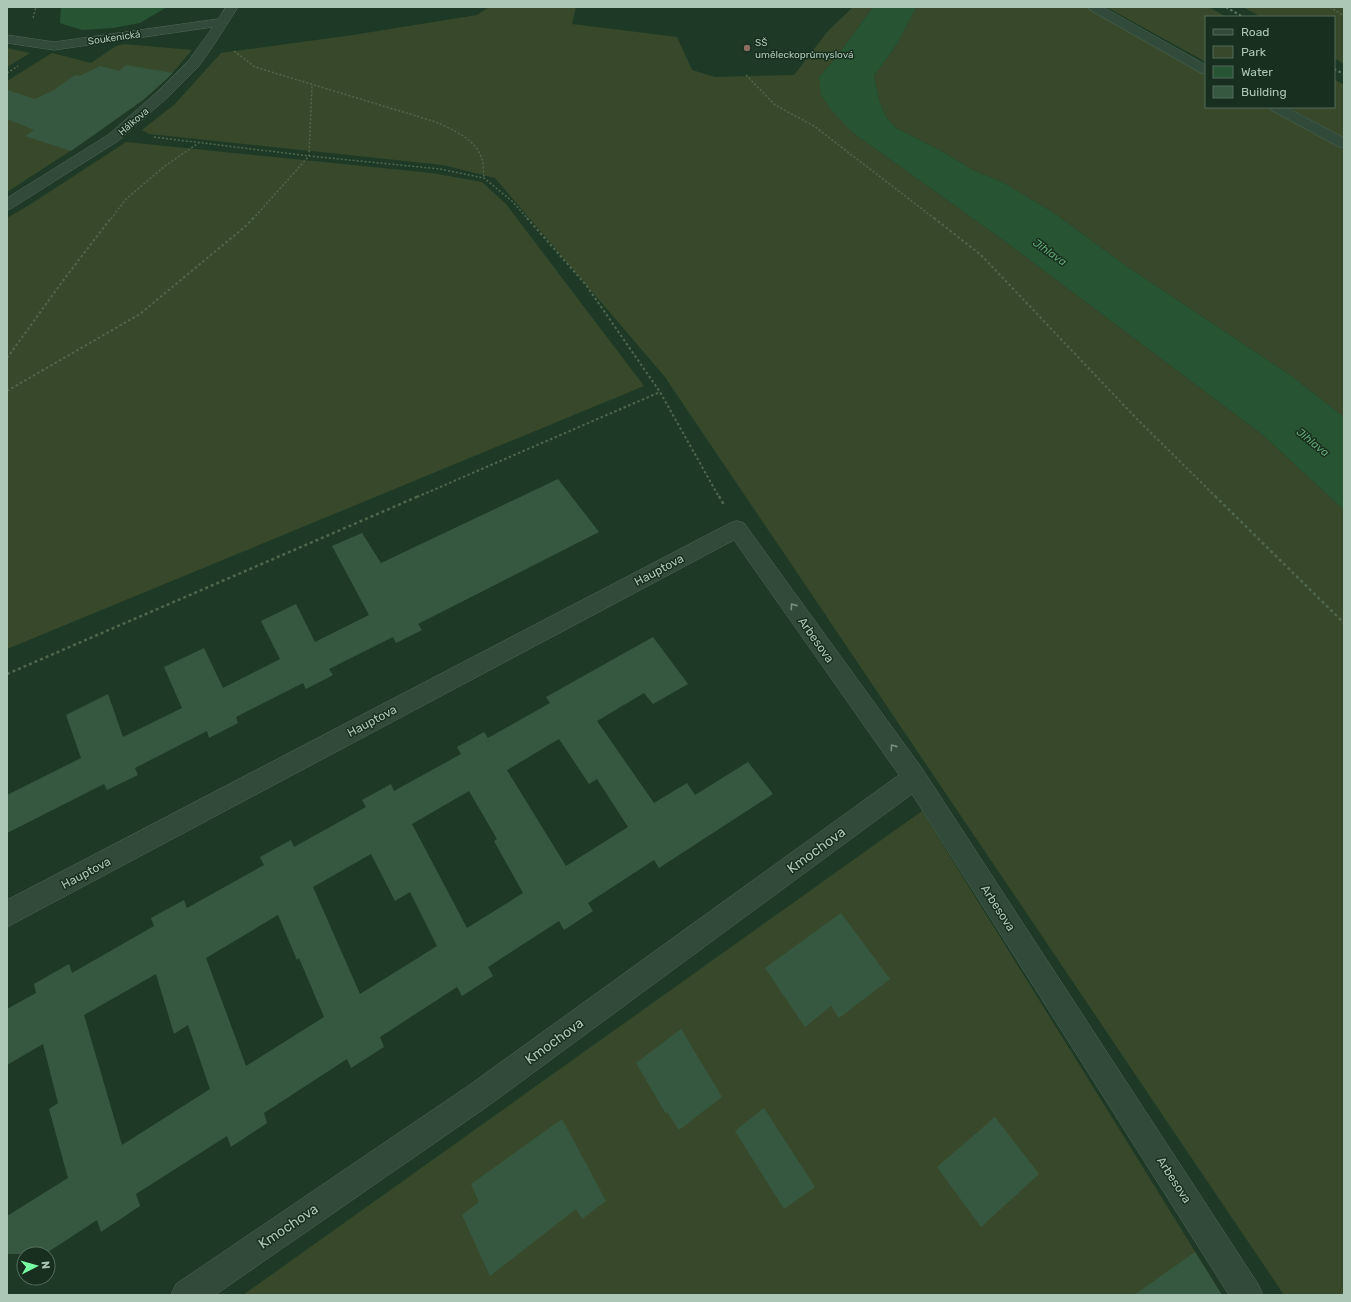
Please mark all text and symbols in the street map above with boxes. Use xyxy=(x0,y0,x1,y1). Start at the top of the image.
legend xyxy=(1205,16,1335,108)
text: Road xyxy=(1241,25,1269,39)
street label: Soukenická xyxy=(87,28,141,48)
place label: SŠ uměleckoprůmyslová xyxy=(755,37,854,61)
marker: SŠ uměleckoprůmyslová xyxy=(742,43,752,53)
text: Park xyxy=(1241,45,1267,59)
text: Water xyxy=(1241,65,1273,79)
text: Building xyxy=(1241,85,1287,99)
street label: Hálkova xyxy=(116,105,151,138)
water label: Jihlava xyxy=(1030,236,1069,269)
water label: Jihlava xyxy=(1294,425,1332,460)
street label: Hauptova xyxy=(632,551,686,589)
one-way arrow xyxy=(791,604,798,611)
street label: Arbesova xyxy=(795,615,837,665)
street label: Hauptova xyxy=(345,702,399,740)
one-way arrow xyxy=(890,744,897,751)
street label: Kmochova xyxy=(784,824,849,877)
street label: Hauptova xyxy=(59,854,113,892)
street label: Arbesova xyxy=(978,882,1018,934)
street label: Kmochova xyxy=(522,1015,587,1068)
street label: Arbesova xyxy=(1154,1154,1194,1206)
street label: Kmochova xyxy=(255,1200,321,1253)
north arrow xyxy=(16,1246,56,1286)
text: N xyxy=(39,1260,52,1270)

